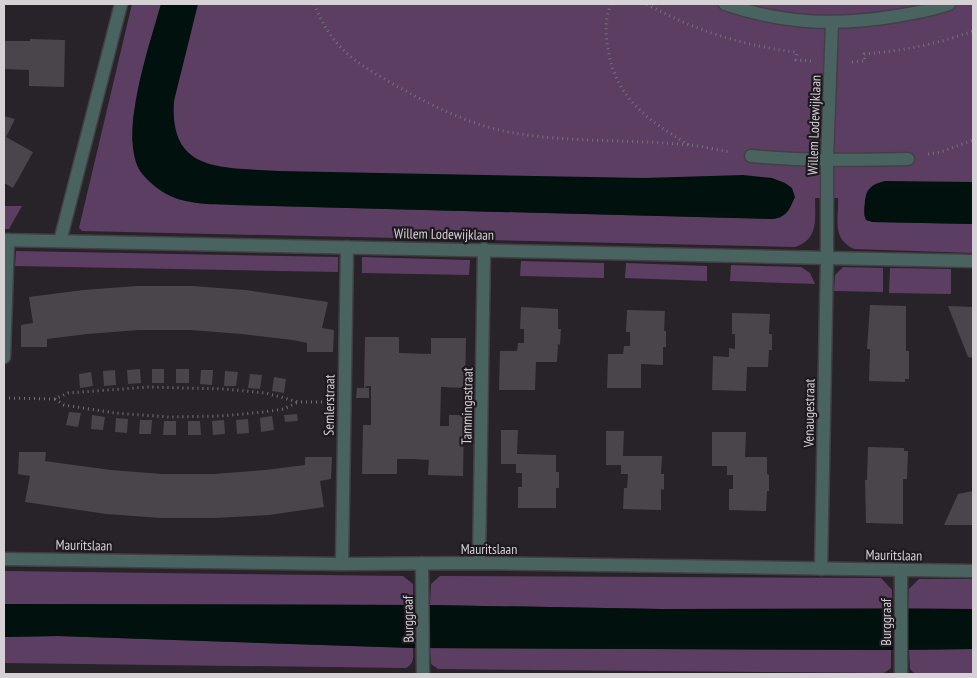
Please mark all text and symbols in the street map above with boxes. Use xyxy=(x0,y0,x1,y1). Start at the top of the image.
street label: Willem Lodewijklaan xyxy=(803,75,825,175)
street label: Willem Lodewijklaan xyxy=(394,224,494,244)
street label: Tammingastraat xyxy=(457,367,477,445)
street label: Semlerstraat xyxy=(319,374,339,436)
street label: Venaugestraat xyxy=(799,378,819,449)
street label: Mauritslaan xyxy=(56,536,112,554)
street label: Mauritslaan xyxy=(461,540,517,558)
street label: Mauritslaan xyxy=(866,546,922,564)
street label: Burggraaf xyxy=(399,595,417,643)
street label: Burggraaf xyxy=(877,598,895,646)

